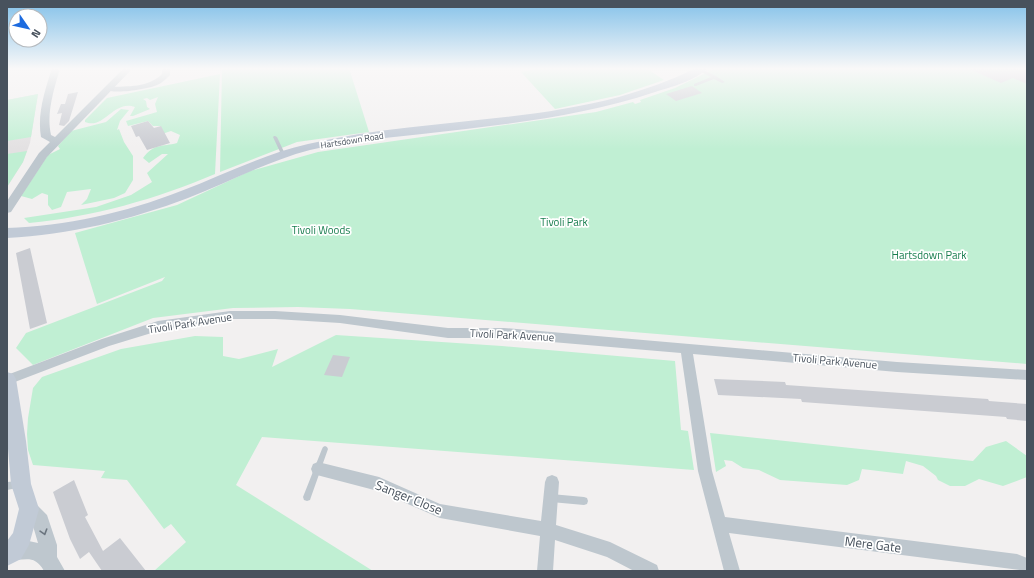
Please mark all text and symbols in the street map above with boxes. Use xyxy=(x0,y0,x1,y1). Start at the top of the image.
north arrow xyxy=(8,8,48,48)
text: N xyxy=(28,26,45,41)
street label: Hartsdown Road xyxy=(320,129,385,151)
park label: Tivoli Park xyxy=(540,214,589,230)
park label: Tivoli Woods xyxy=(292,222,350,238)
park label: Hartsdown Park xyxy=(891,247,967,263)
street label: Tivoli Park Avenue xyxy=(147,308,233,338)
street label: Tivoli Park Avenue xyxy=(469,325,555,345)
street label: Tivoli Park Avenue xyxy=(792,349,878,373)
street label: Sanger Close xyxy=(372,474,446,520)
one-way arrow xyxy=(39,528,48,535)
street label: Mere Gate xyxy=(844,531,902,557)

